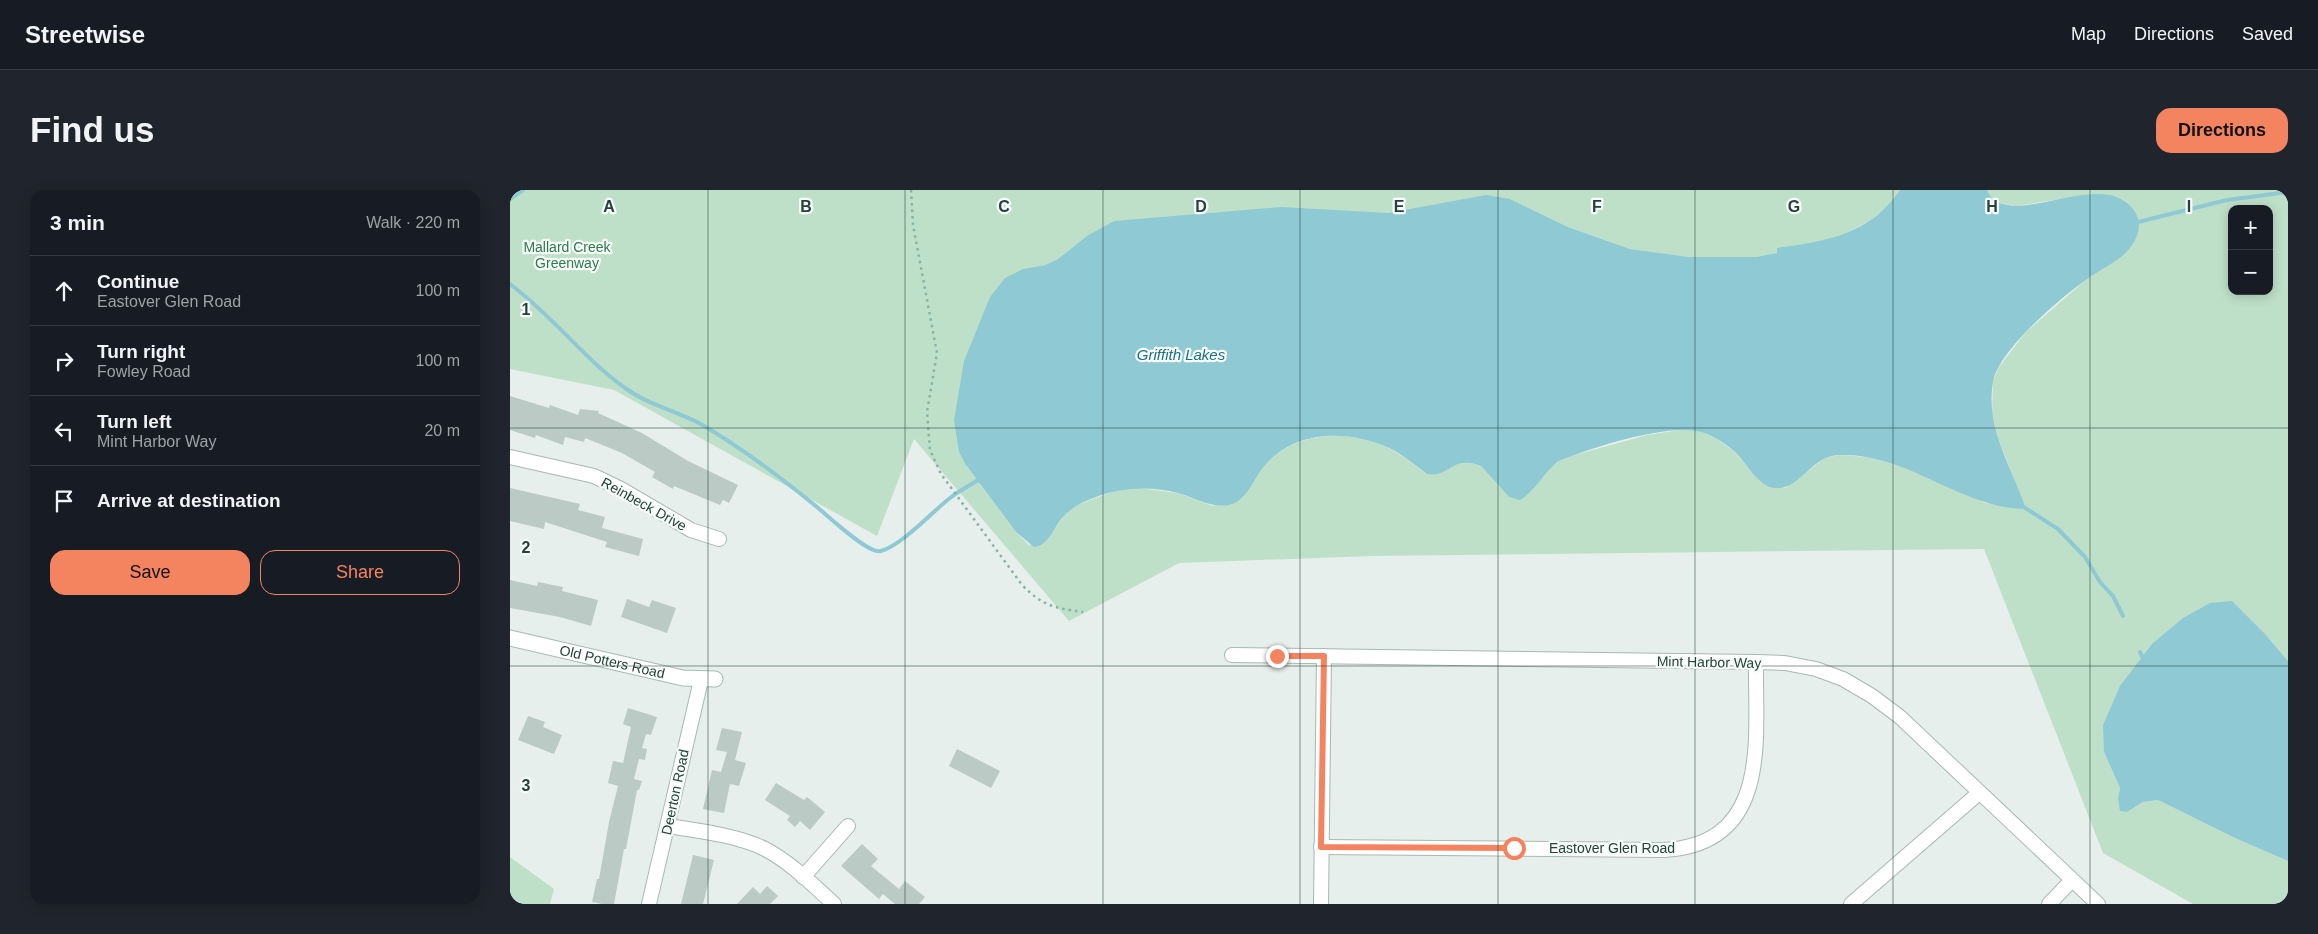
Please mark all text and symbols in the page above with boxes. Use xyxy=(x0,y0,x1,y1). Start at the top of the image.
text: Streetwise xyxy=(25,21,145,48)
text: Map xyxy=(2071,24,2106,44)
text: Directions xyxy=(2134,24,2214,44)
text: Saved xyxy=(2242,24,2293,44)
button: Directions xyxy=(2156,108,2288,153)
text: Find us xyxy=(30,110,154,149)
text: A xyxy=(603,198,615,215)
text: B xyxy=(800,198,812,215)
text: C xyxy=(998,198,1010,215)
text: D xyxy=(1195,198,1207,215)
text: E xyxy=(1394,198,1405,215)
text: F xyxy=(1592,198,1602,215)
text: G xyxy=(1788,198,1800,215)
text: H xyxy=(1986,198,1998,215)
text: I xyxy=(2187,198,2191,215)
map controls xyxy=(2228,205,2273,295)
button: + xyxy=(2228,205,2273,250)
text: 3 min xyxy=(50,211,105,234)
text: Walk · 220 m xyxy=(366,214,460,231)
park label: Mallard Creek Greenway xyxy=(523,239,612,271)
button: − xyxy=(2228,250,2273,295)
text: Continue xyxy=(97,271,179,292)
icon: ahead xyxy=(50,277,78,305)
text: 100 m xyxy=(416,282,460,299)
text: Eastover Glen Road xyxy=(97,293,241,310)
text: 1 xyxy=(522,301,531,318)
text: Turn right xyxy=(97,341,185,362)
water label: Griffith Lakes xyxy=(1137,346,1226,363)
icon: right xyxy=(50,347,78,375)
text: 100 m xyxy=(416,352,460,369)
text: Fowley Road xyxy=(97,363,190,380)
text: Turn left xyxy=(97,411,172,432)
icon: left xyxy=(50,417,78,445)
text: 20 m xyxy=(424,422,460,439)
text: Mint Harbor Way xyxy=(97,433,216,450)
street label: Reinbeck Drive xyxy=(599,474,690,534)
icon: arrive xyxy=(50,487,78,515)
text: Arrive at destination xyxy=(97,490,281,511)
text: 2 xyxy=(522,539,531,556)
button: Save xyxy=(50,550,250,595)
button: Share xyxy=(260,550,460,595)
street label: Old Potters Road xyxy=(558,642,666,682)
route end xyxy=(1266,645,1289,668)
street label: Mint Harbor Way xyxy=(1657,653,1761,671)
street label: Deerton Road xyxy=(658,748,692,836)
text: 3 xyxy=(522,777,531,794)
route start xyxy=(1503,837,1526,860)
street label: Eastover Glen Road xyxy=(1549,840,1675,856)

